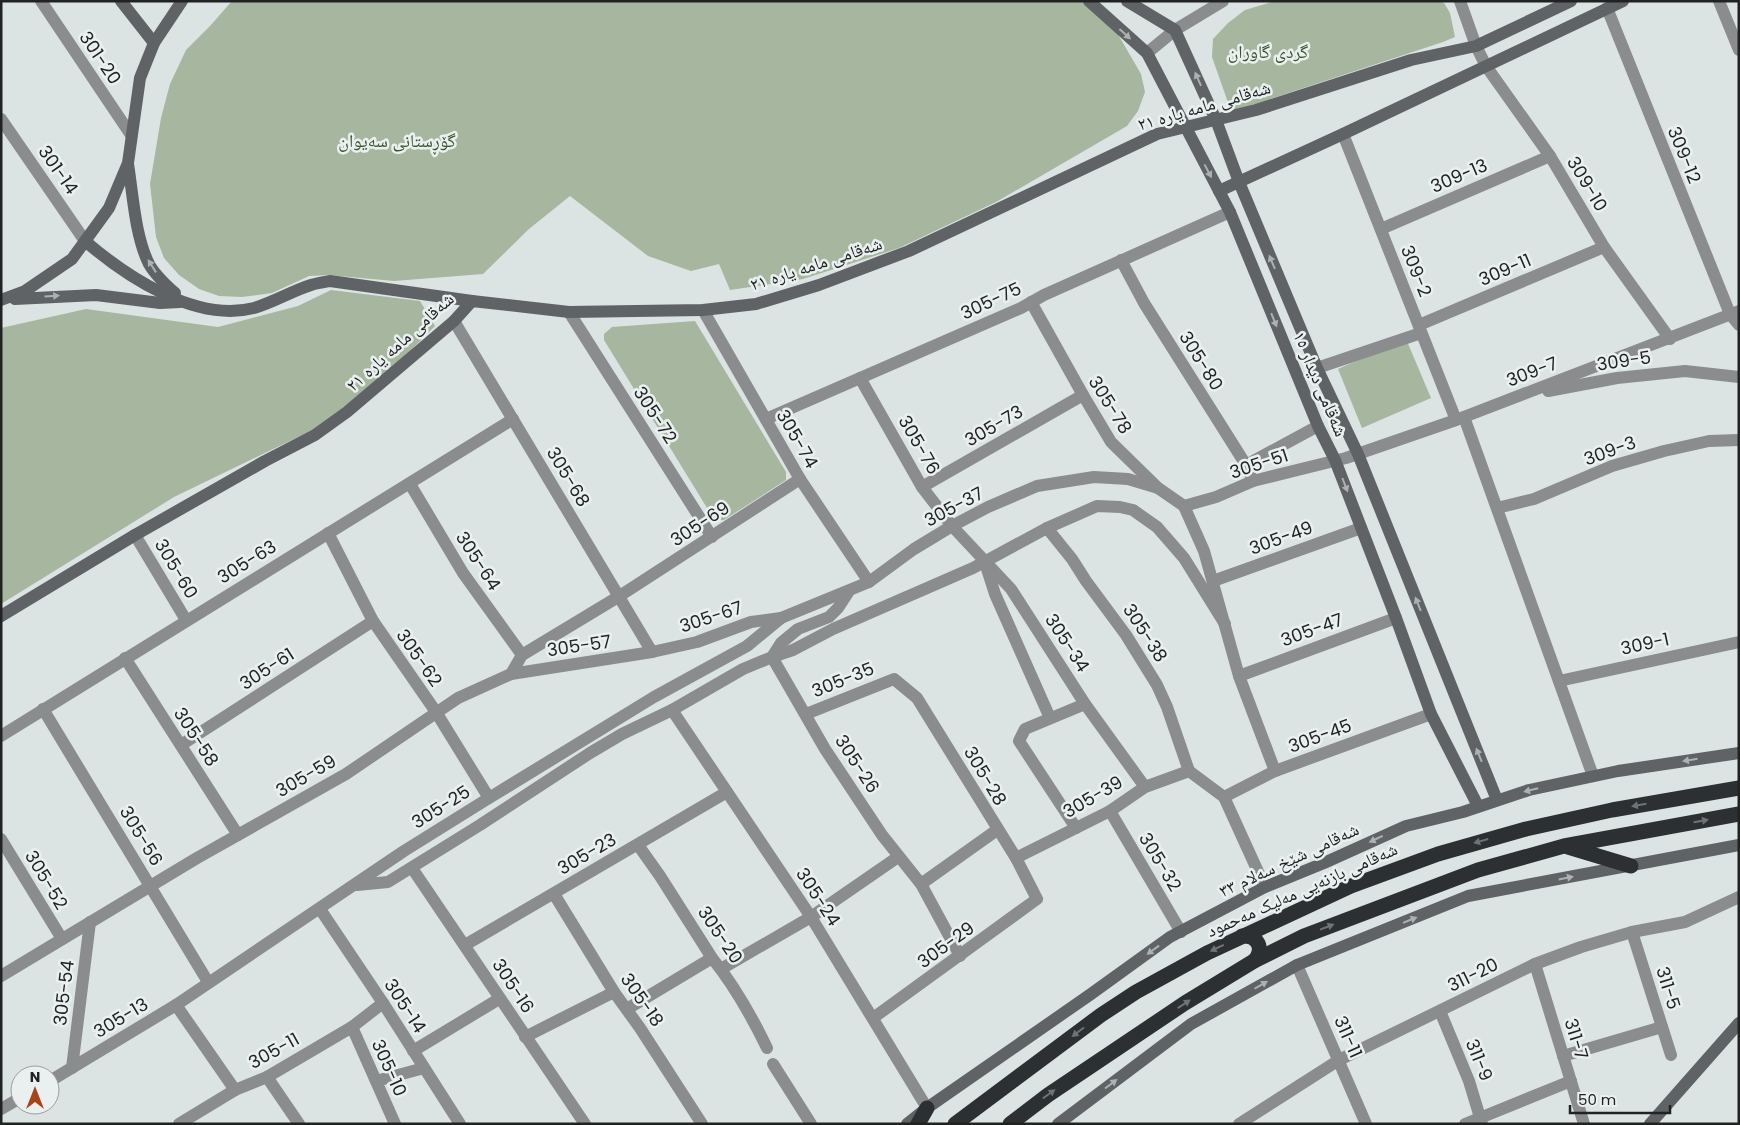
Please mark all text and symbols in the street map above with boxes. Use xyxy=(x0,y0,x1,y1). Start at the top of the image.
street label: 301-20 xyxy=(73,26,127,89)
one-way arrow xyxy=(1119,28,1131,40)
park label: گردی گاوران xyxy=(1228,39,1309,64)
one-way arrow xyxy=(1193,72,1201,86)
street label: شەقامی مامە یارە ٢١ xyxy=(1134,75,1273,136)
street label: 309-12 xyxy=(1662,123,1707,187)
park label: گۆڕستانی سەیوان xyxy=(338,128,456,155)
street label: 301-14 xyxy=(32,140,84,199)
street label: 309-10 xyxy=(1561,151,1614,216)
street label: 309-13 xyxy=(1427,152,1491,199)
one-way arrow xyxy=(1204,165,1213,178)
street label: شەقامی مامە یارە ٢١ xyxy=(747,230,885,297)
street label: 309-2 xyxy=(1395,241,1438,300)
street label: 309-11 xyxy=(1475,247,1535,292)
one-way arrow xyxy=(1268,255,1276,269)
one-way arrow xyxy=(147,260,157,273)
street label: 305-75 xyxy=(956,276,1025,325)
street label: شەقامی مامە یارە ٢١ xyxy=(340,286,459,397)
one-way arrow xyxy=(44,292,60,300)
one-way arrow xyxy=(1271,313,1279,327)
street label: 305-80 xyxy=(1173,326,1229,395)
street label: شەقامی دیدار ١٥ xyxy=(1287,327,1354,440)
street label: 309-5 xyxy=(1595,344,1653,377)
street label: 309-7 xyxy=(1503,350,1561,393)
street label: 305-78 xyxy=(1083,371,1138,439)
street label: 305-72 xyxy=(628,381,683,448)
street label: 305-73 xyxy=(960,399,1028,452)
street label: 305-74 xyxy=(771,405,824,473)
street label: 305-76 xyxy=(893,411,946,479)
street label: 309-3 xyxy=(1580,430,1639,471)
street label: 305-68 xyxy=(541,442,596,511)
street label: 305-51 xyxy=(1226,442,1291,485)
one-way arrow xyxy=(1341,478,1349,493)
street label: 305-37 xyxy=(920,481,988,533)
street label: 305-69 xyxy=(665,495,734,552)
street label: 305-49 xyxy=(1246,515,1316,561)
street label: 305-64 xyxy=(450,526,507,595)
street label: 305-60 xyxy=(149,534,204,603)
street label: 305-63 xyxy=(212,534,281,589)
street label: 305-67 xyxy=(676,595,745,638)
one-way arrow xyxy=(1414,597,1422,612)
street label: 305-38 xyxy=(1117,599,1174,667)
street label: 305-47 xyxy=(1277,607,1346,652)
street label: 305-34 xyxy=(1039,609,1096,677)
street label: 305-62 xyxy=(391,624,448,691)
street label: 309-1 xyxy=(1618,626,1671,661)
street label: 305-57 xyxy=(545,629,613,662)
street label: 305-61 xyxy=(235,642,299,695)
street label: 305-35 xyxy=(808,656,878,703)
street label: 305-58 xyxy=(168,702,225,771)
street label: 305-45 xyxy=(1285,713,1355,759)
street label: 305-26 xyxy=(829,730,886,798)
street label: 305-28 xyxy=(958,742,1013,810)
one-way arrow xyxy=(1475,747,1483,762)
street label: 305-59 xyxy=(271,748,340,803)
one-way arrow xyxy=(1682,756,1698,764)
street label: 305-39 xyxy=(1058,769,1127,824)
street label: 305-25 xyxy=(407,779,475,834)
one-way arrow xyxy=(1523,786,1538,794)
street label: 305-56 xyxy=(114,801,169,870)
one-way arrow xyxy=(1631,802,1647,810)
street label: شەقامی شێخ سەلام ٣٣ xyxy=(1215,816,1363,903)
one-way arrow xyxy=(1693,816,1709,824)
street label: 305-23 xyxy=(553,827,621,880)
street label: 305-32 xyxy=(1133,828,1188,896)
one-way arrow xyxy=(1369,835,1384,844)
street label: شەقامی بازنەیی مەلیک مەحمود xyxy=(1202,836,1401,943)
one-way arrow xyxy=(1473,838,1488,846)
street label: 305-52 xyxy=(19,846,74,914)
street label: 305-24 xyxy=(790,863,847,931)
one-way arrow xyxy=(1558,874,1573,882)
street label: 305-20 xyxy=(692,901,749,969)
street label: 305-29 xyxy=(912,915,979,974)
one-way arrow xyxy=(1403,916,1418,924)
one-way arrow xyxy=(1320,923,1335,931)
one-way arrow xyxy=(1210,944,1224,952)
one-way arrow xyxy=(1146,945,1160,955)
street label: 311-20 xyxy=(1443,952,1502,998)
street label: 305-16 xyxy=(487,954,540,1018)
street label: 305-54 xyxy=(47,959,80,1027)
street label: 311-5 xyxy=(1650,963,1687,1012)
street label: 305-18 xyxy=(615,968,670,1032)
street label: 305-14 xyxy=(379,974,432,1038)
one-way arrow xyxy=(1255,981,1268,990)
street label: 305-13 xyxy=(89,992,153,1044)
one-way arrow xyxy=(1177,999,1191,1008)
street label: 311-11 xyxy=(1328,1012,1369,1062)
street label: 311-7 xyxy=(1558,1015,1595,1063)
street label: 305-11 xyxy=(244,1026,304,1075)
one-way arrow xyxy=(1071,1027,1085,1037)
street label: 305-10 xyxy=(366,1035,413,1100)
street label: 311-9 xyxy=(1460,1035,1499,1085)
north arrow xyxy=(10,1065,60,1115)
text: N xyxy=(30,1067,40,1087)
one-way arrow xyxy=(1104,1079,1118,1089)
scale bar xyxy=(1570,1082,1670,1114)
one-way arrow xyxy=(1042,1089,1056,1099)
text: 50 m xyxy=(1578,1089,1616,1110)

